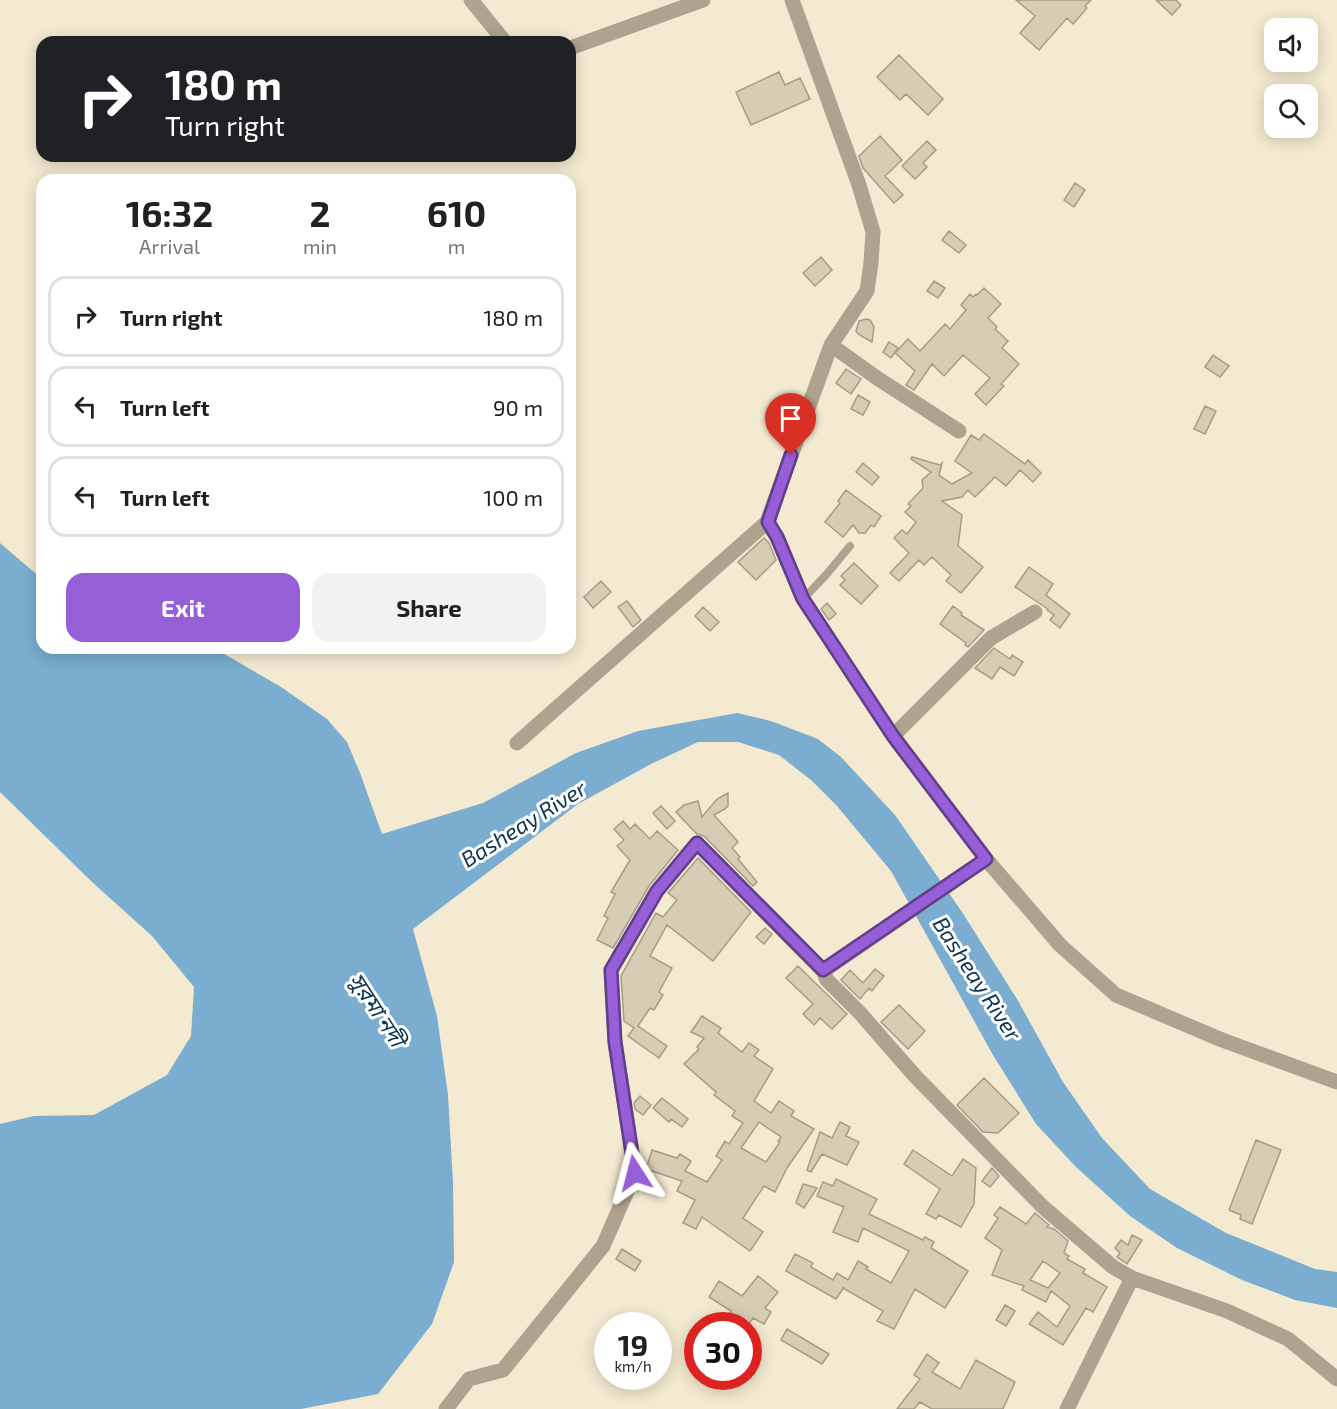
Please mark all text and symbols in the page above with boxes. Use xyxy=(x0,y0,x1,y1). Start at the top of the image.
map controls xyxy=(1264,18,1318,138)
button: sound xyxy=(1264,18,1318,72)
text: 180 m xyxy=(165,58,282,108)
icon: right xyxy=(66,60,144,138)
button: search xyxy=(1264,84,1318,138)
text: Turn right xyxy=(165,109,285,141)
text: 16:32 xyxy=(126,191,213,234)
text: 2 xyxy=(309,191,330,234)
text: 610 xyxy=(427,191,486,234)
text: Arrival xyxy=(139,234,200,258)
text: min xyxy=(303,234,337,258)
text: m xyxy=(448,234,465,258)
icon: right xyxy=(69,300,102,333)
text: Turn right xyxy=(120,304,222,330)
text: 180 m xyxy=(483,304,543,330)
icon: left xyxy=(69,390,102,423)
pin xyxy=(765,393,816,455)
text: Turn left xyxy=(120,394,209,420)
text: 90 m xyxy=(493,394,543,420)
icon: arrive xyxy=(774,402,807,435)
icon: left xyxy=(69,480,102,513)
text: Turn left xyxy=(120,484,209,510)
text: 100 m xyxy=(484,484,543,510)
button: Exit xyxy=(66,573,300,642)
button: Share xyxy=(312,573,546,642)
water label: Basheay River xyxy=(456,774,592,873)
water label: Basheay River xyxy=(927,911,1028,1046)
water label: সুরমা নদী xyxy=(343,967,414,1055)
position arrow xyxy=(603,1141,667,1205)
speed limit sign: 30 xyxy=(684,1312,762,1390)
text: 19 xyxy=(618,1326,648,1362)
text: km/h xyxy=(614,1357,652,1375)

